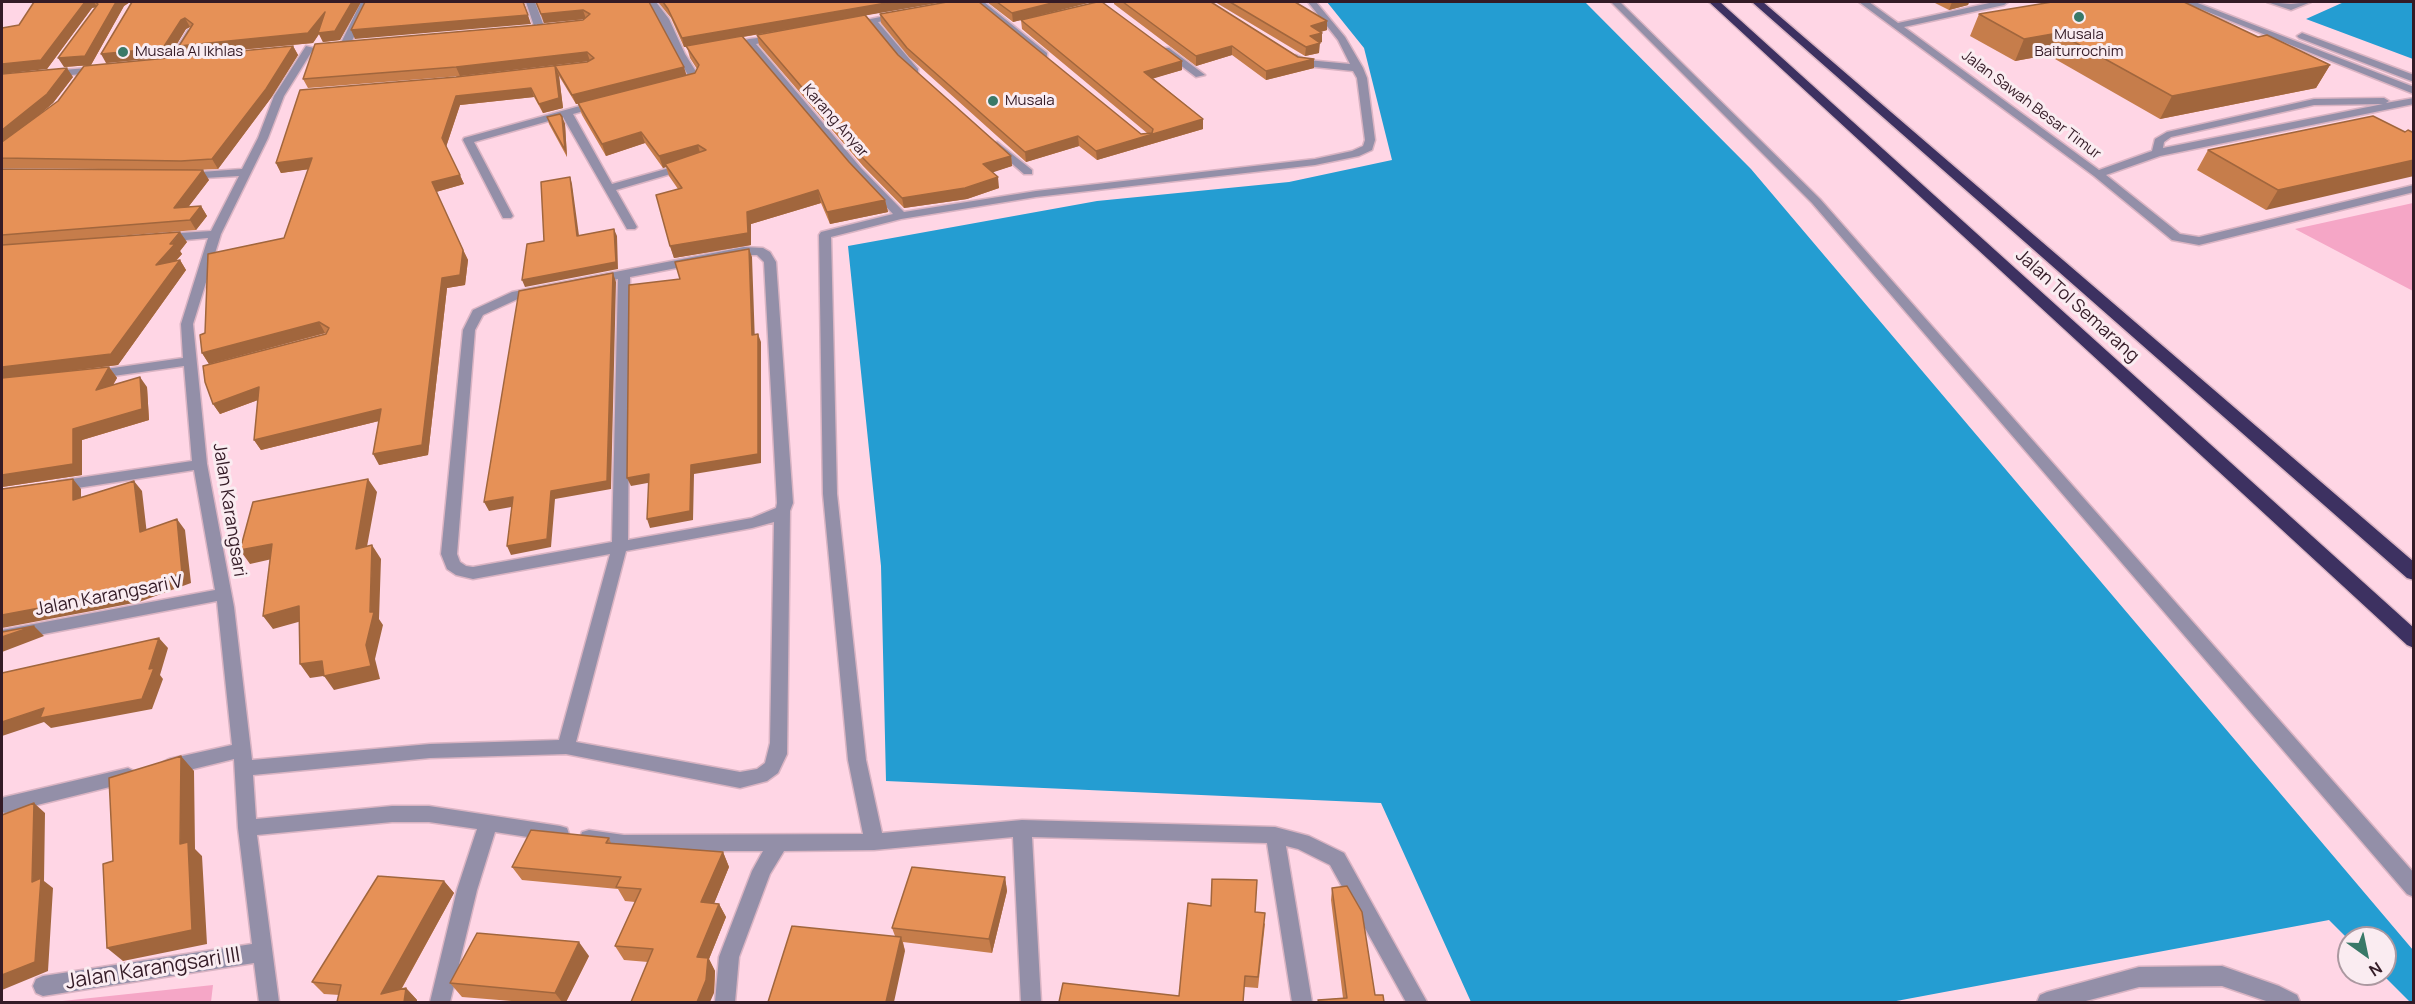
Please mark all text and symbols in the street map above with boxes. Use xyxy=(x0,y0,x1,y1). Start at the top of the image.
marker: Musala Baiturrochim xyxy=(2072,10,2086,24)
place label: Musala Baiturrochim xyxy=(2035,26,2123,61)
place label: Musala Al Ikhlas xyxy=(135,43,243,61)
marker: Musala Al Ikhlas xyxy=(116,45,130,59)
street label: Jalan Sawah Besar Timur xyxy=(1958,47,2104,163)
street label: Karang Anyar xyxy=(798,81,872,161)
place label: Musala xyxy=(1005,92,1055,110)
marker: Musala xyxy=(986,94,1000,108)
street label: Jalan Tol Semarang xyxy=(2011,245,2143,367)
street label: Jalan Karangsari xyxy=(208,442,250,578)
street label: Jalan Karangsari V xyxy=(34,571,184,621)
north arrow xyxy=(2337,926,2397,986)
street label: Jalan Karangsari III xyxy=(64,943,242,995)
text: N xyxy=(2365,957,2387,982)

